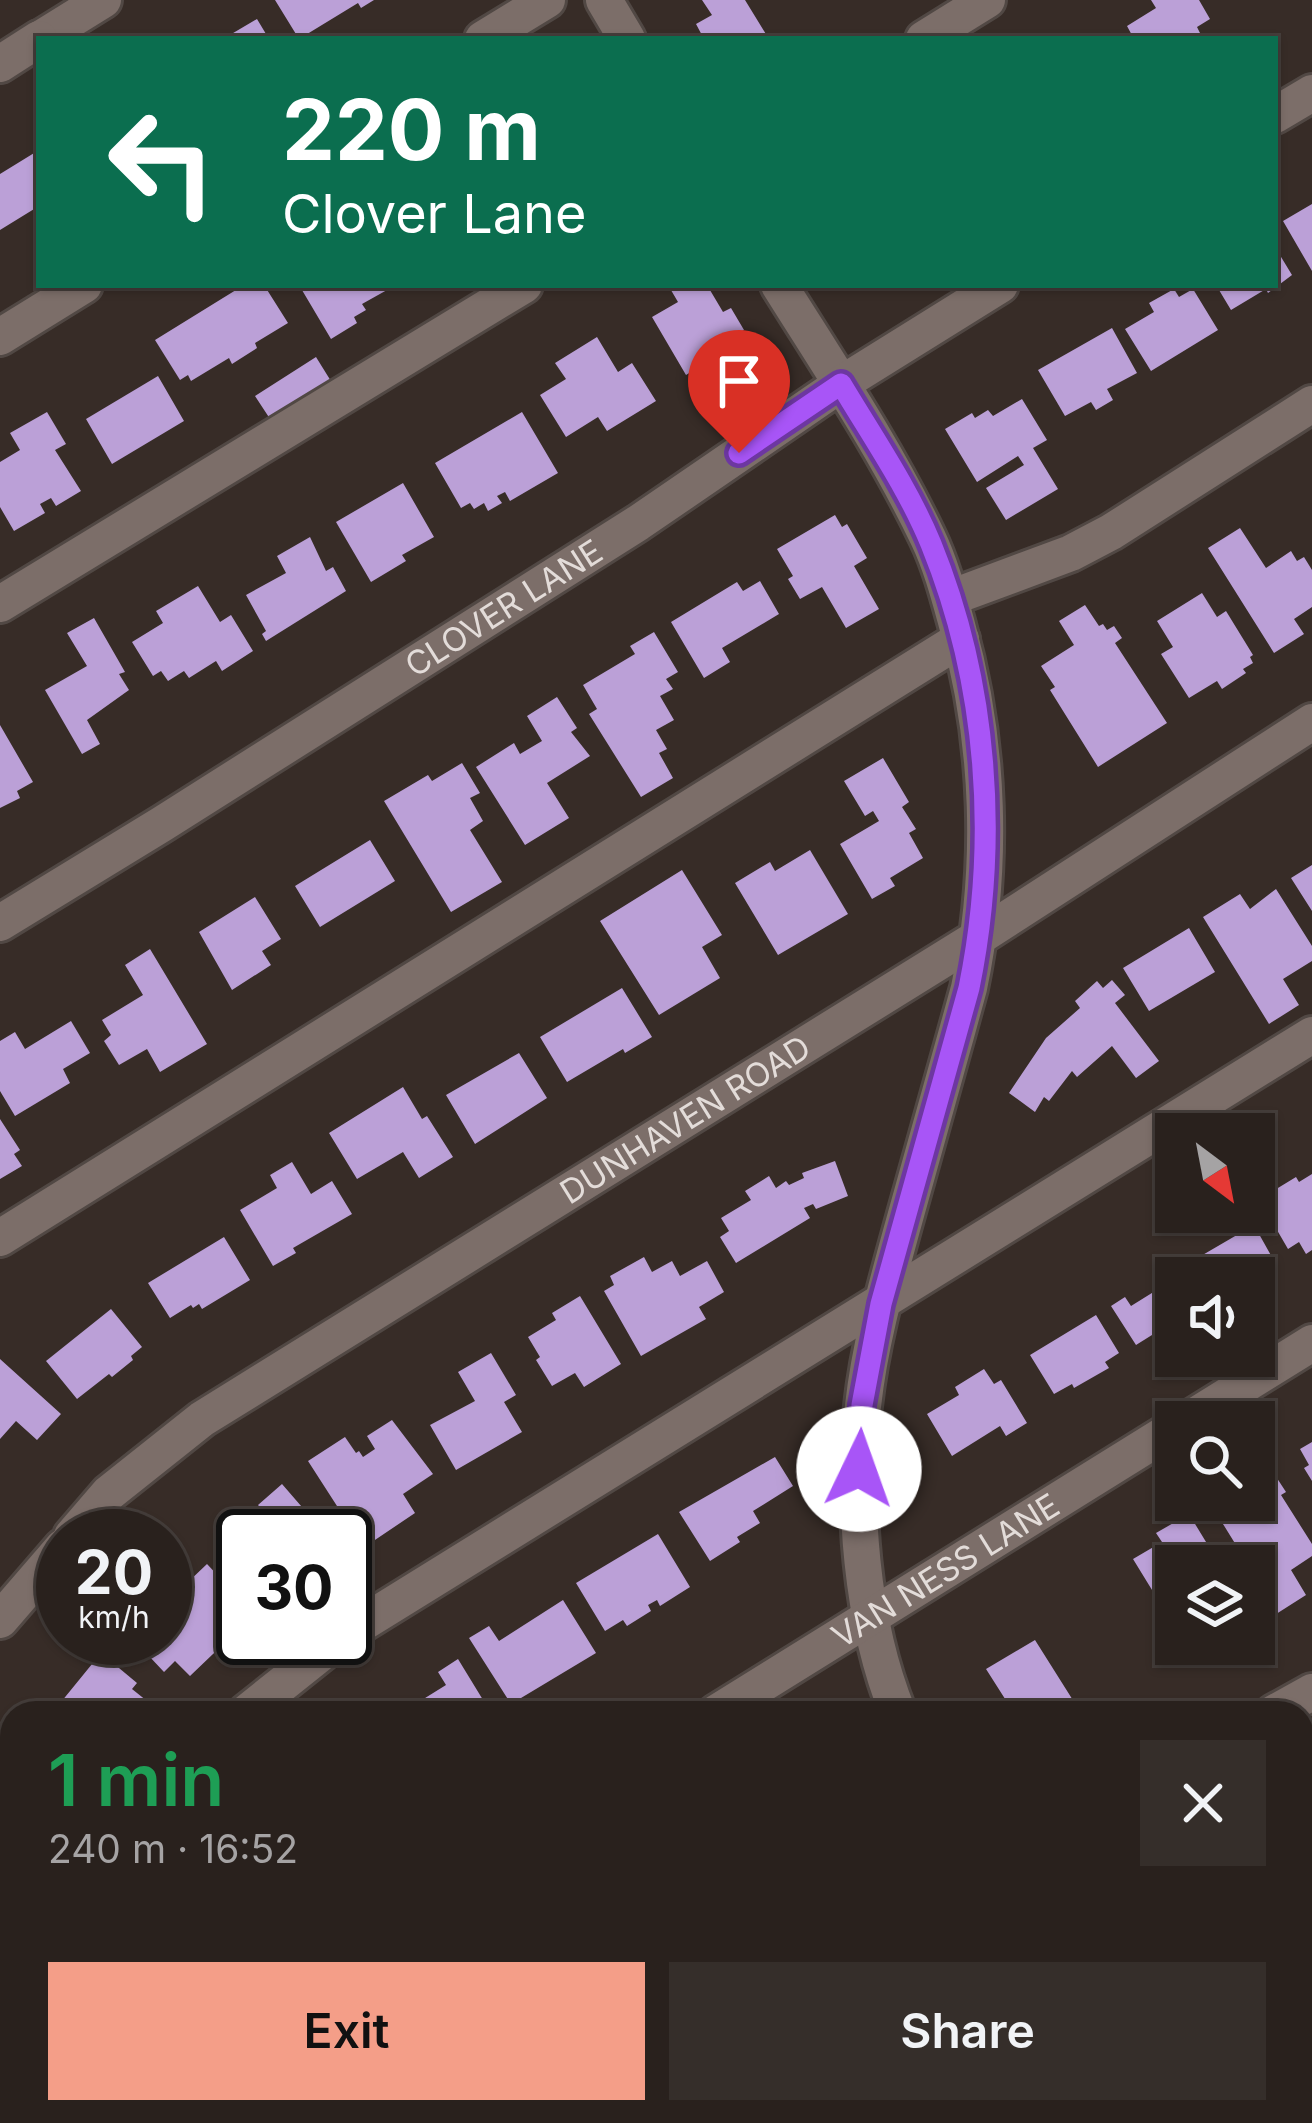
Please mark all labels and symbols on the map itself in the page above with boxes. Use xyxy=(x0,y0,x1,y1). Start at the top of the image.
pin xyxy=(688,330,790,453)
street label: CLOVER LANE xyxy=(398,531,609,685)
street label: DUNHAVEN ROAD xyxy=(553,1027,818,1212)
north arrow xyxy=(1155,1113,1275,1233)
position arrow xyxy=(796,1406,922,1532)
street label: VAN NESS LANE xyxy=(824,1485,1066,1656)
speed limit sign: 30 xyxy=(216,1509,372,1665)

